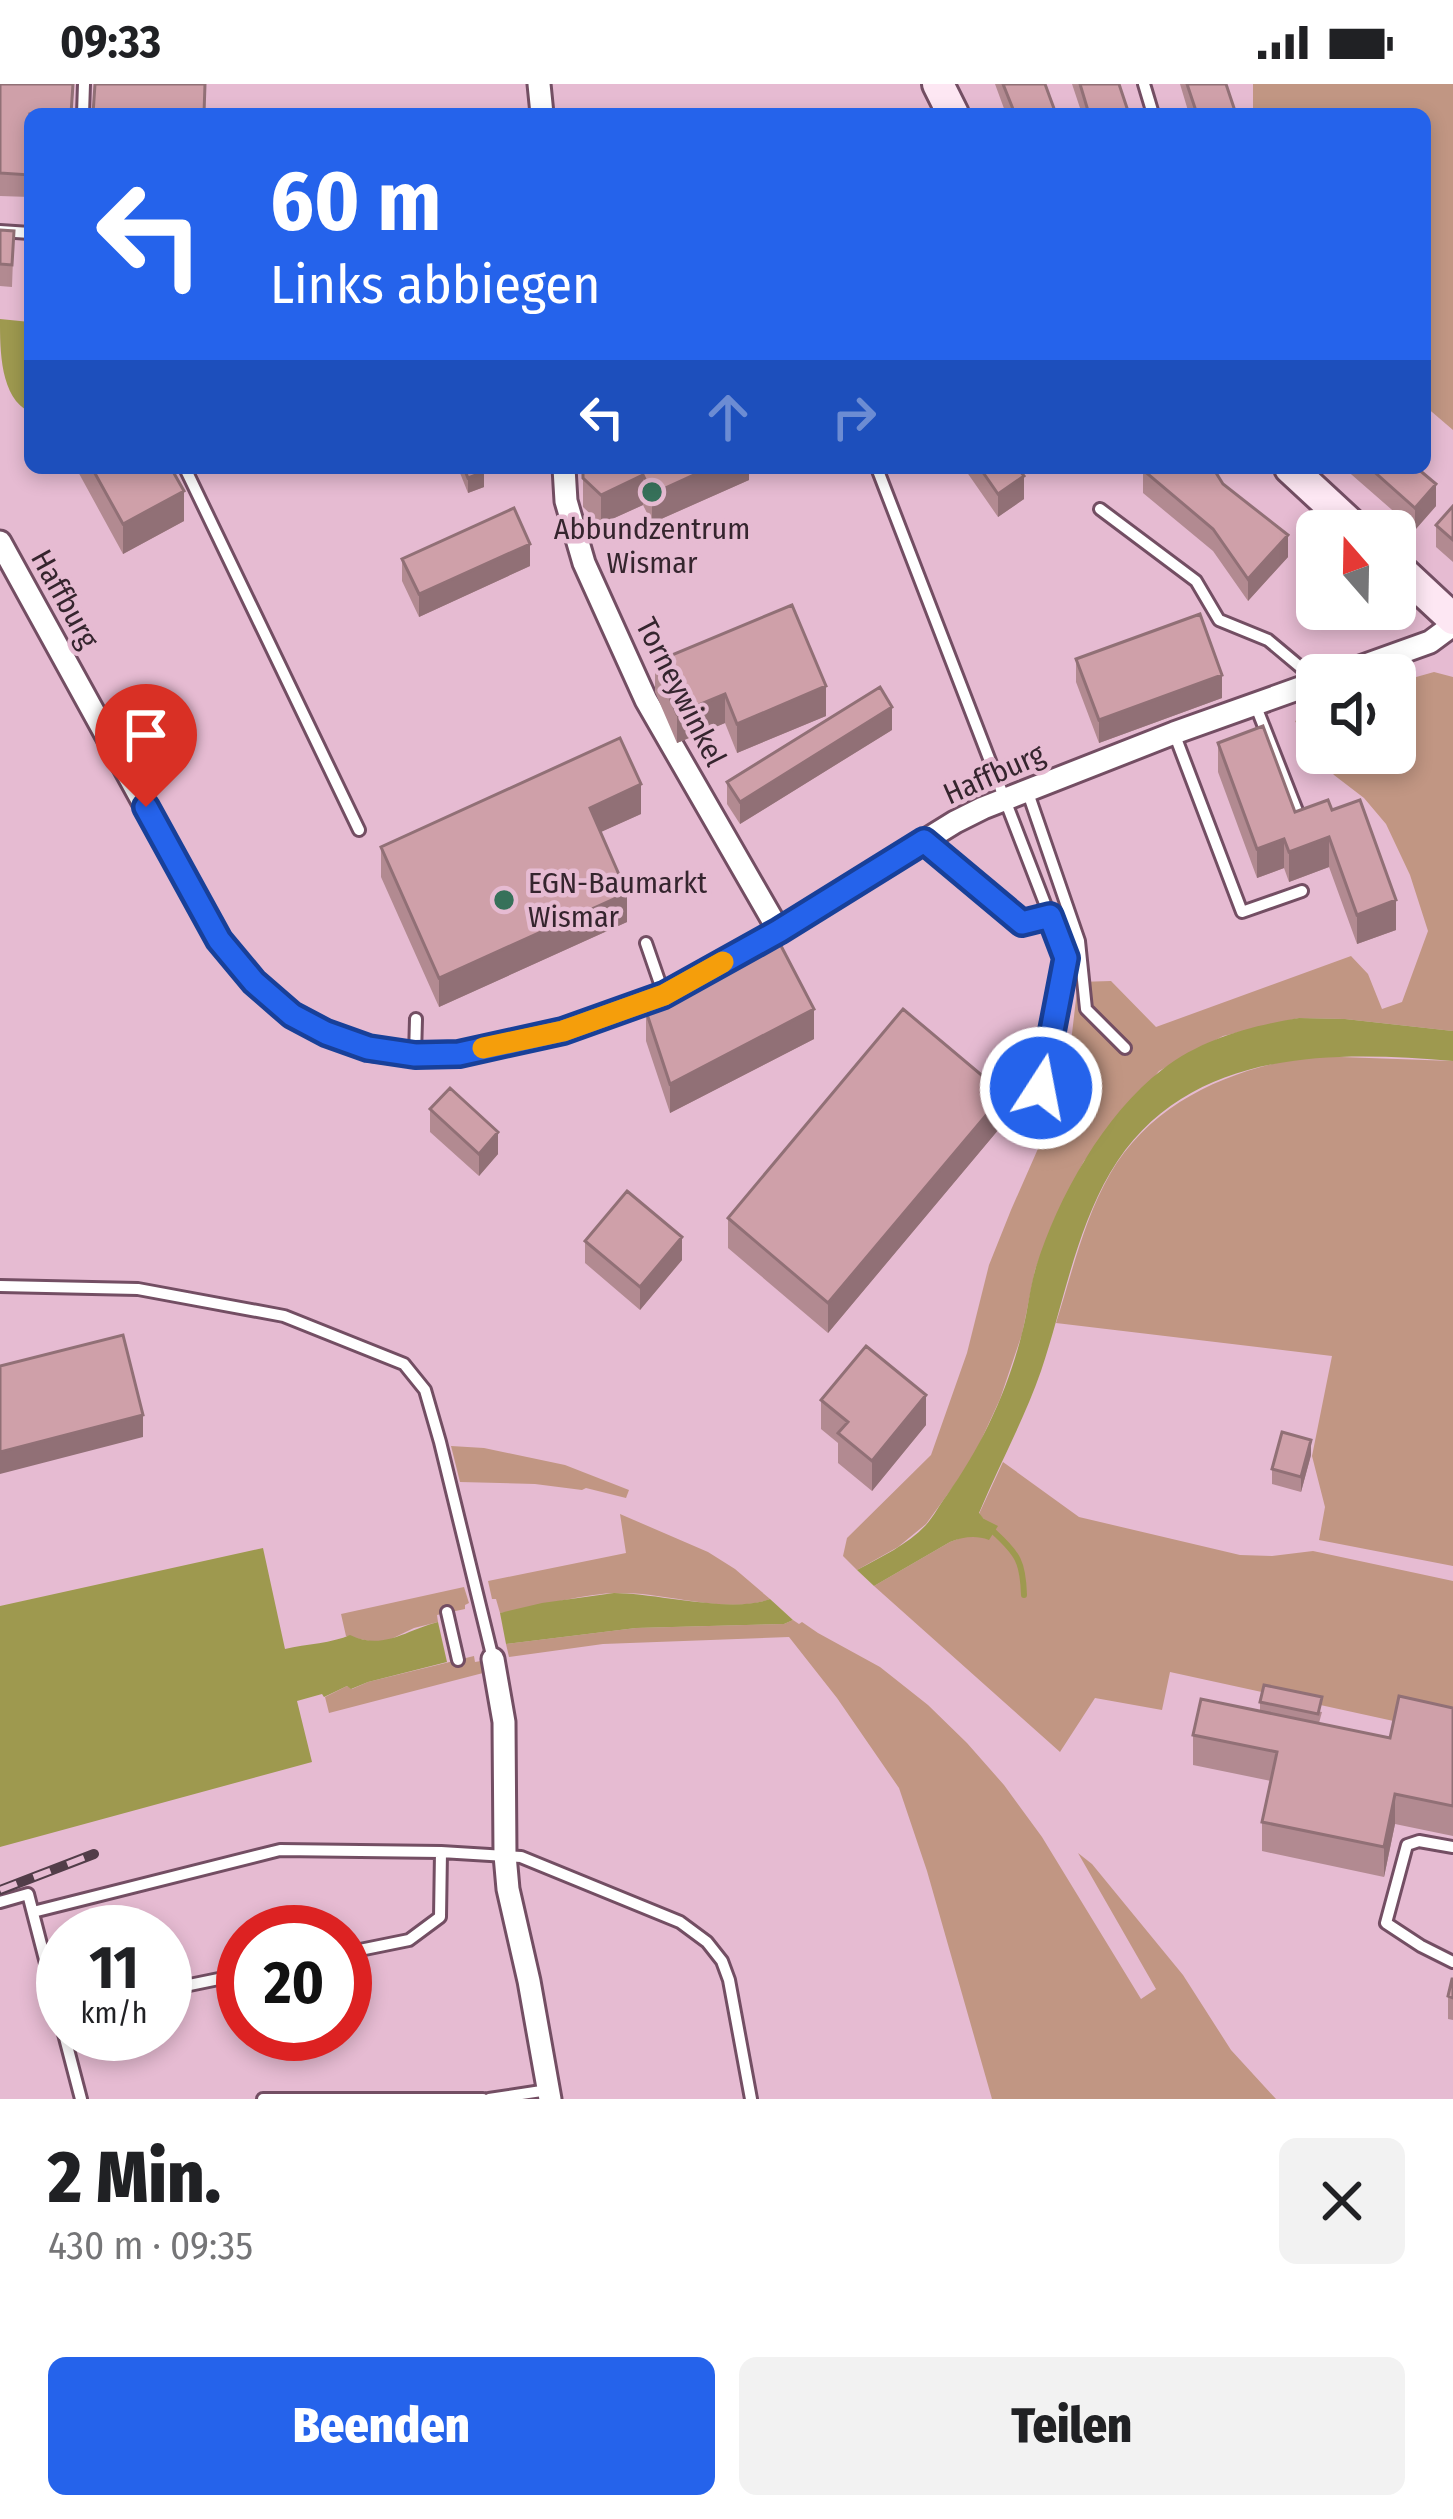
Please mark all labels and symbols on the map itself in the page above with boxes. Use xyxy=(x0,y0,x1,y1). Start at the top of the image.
marker: Abbundzentrum Wismar xyxy=(639,479,665,505)
north arrow xyxy=(1296,510,1416,630)
place label: Abbundzentrum Wismar xyxy=(554,511,750,581)
street label: Haffburg xyxy=(23,543,107,655)
street label: Torneywinkel xyxy=(628,612,734,772)
pin xyxy=(95,684,197,807)
street label: Haffburg xyxy=(938,735,1051,812)
place label: EGN-Baumarkt Wismar xyxy=(528,865,707,935)
marker: EGN-Baumarkt Wismar xyxy=(491,887,517,913)
position arrow xyxy=(978,1025,1104,1151)
speed limit sign: 20 xyxy=(216,1905,372,2061)

